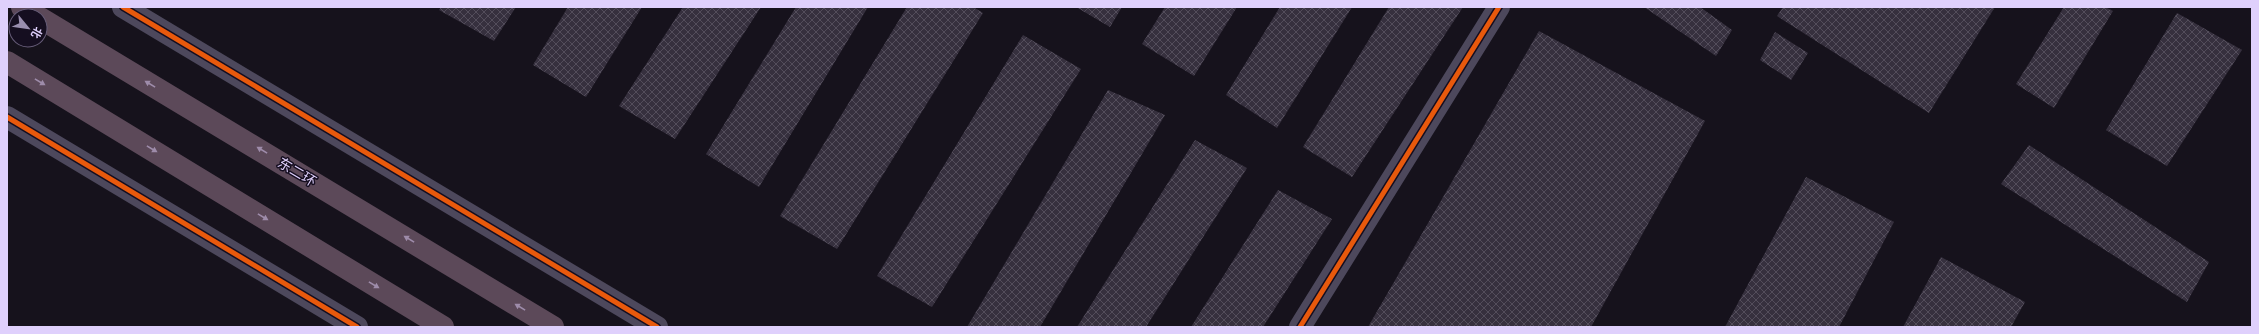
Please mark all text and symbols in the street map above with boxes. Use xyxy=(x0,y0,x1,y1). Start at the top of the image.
north arrow xyxy=(8,8,48,48)
text: 北 xyxy=(28,25,46,42)
one-way arrow xyxy=(35,78,46,85)
one-way arrow xyxy=(144,80,156,87)
one-way arrow xyxy=(146,145,158,152)
one-way arrow xyxy=(256,147,268,154)
street label: 东二环 xyxy=(274,153,320,191)
one-way arrow xyxy=(257,213,269,220)
one-way arrow xyxy=(403,236,415,243)
one-way arrow xyxy=(368,281,380,288)
one-way arrow xyxy=(514,303,526,310)

